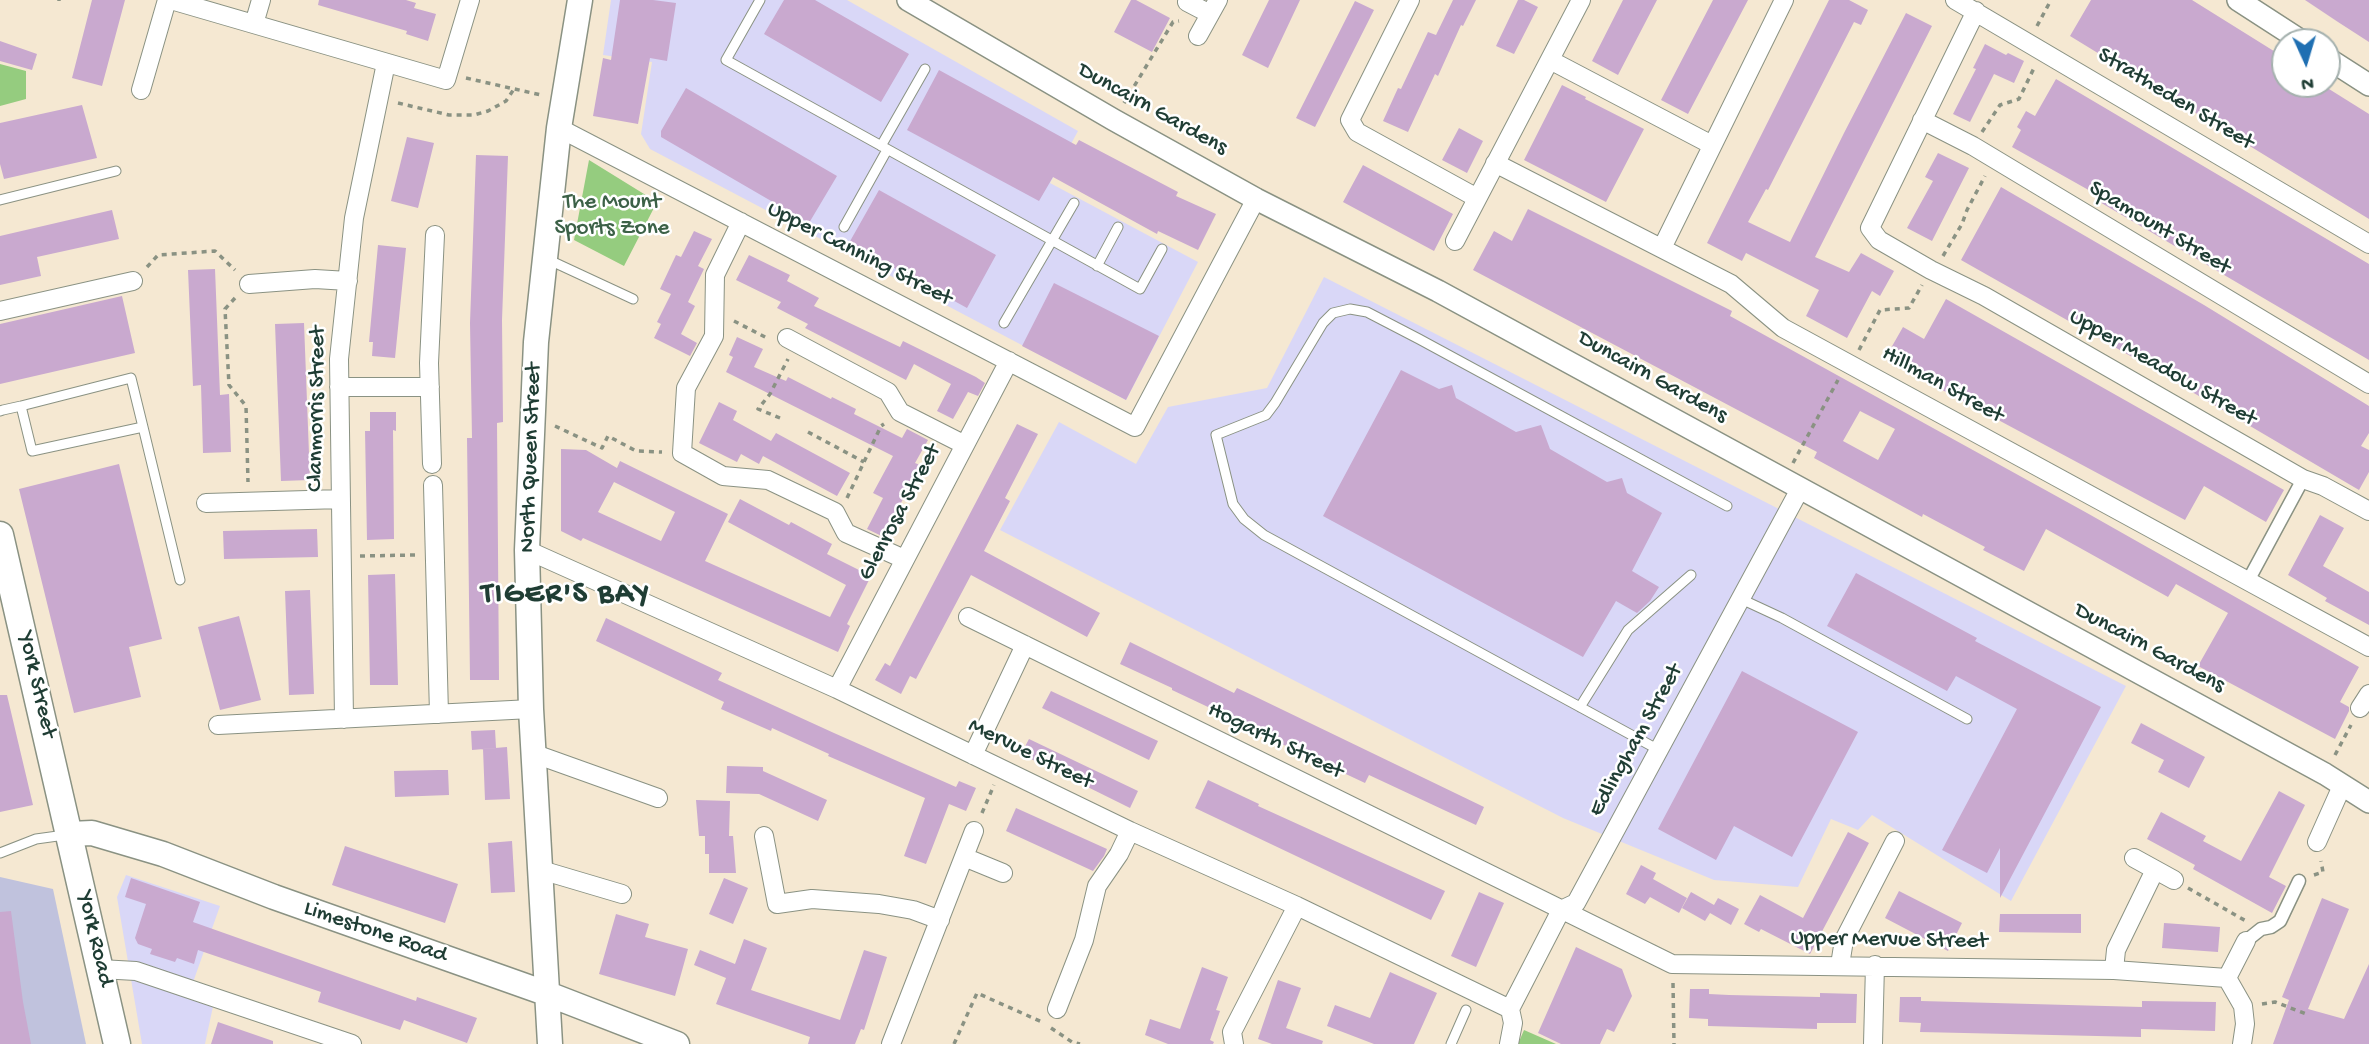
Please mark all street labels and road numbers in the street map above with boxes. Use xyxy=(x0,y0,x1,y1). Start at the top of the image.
street label: Stratheden Street xyxy=(2092,42,2258,158)
street label: Duncairn Gardens xyxy=(1072,57,1232,163)
street label: Spamount Street xyxy=(2083,176,2235,282)
street label: Upper Canning Street xyxy=(762,196,956,314)
street label: Upper Meadow Street xyxy=(2063,304,2261,434)
street label: Duncairn Gardens xyxy=(1572,325,1732,431)
street label: Clanmorris Street xyxy=(303,326,333,492)
street label: Hillman Street xyxy=(1876,341,2008,431)
street label: North Queen Street xyxy=(515,363,549,553)
street label: Glenrosa Street xyxy=(853,440,949,586)
street label: Duncairn Gardens xyxy=(2069,598,2229,700)
street label: York Street xyxy=(10,629,62,741)
street label: Edlingham Street xyxy=(1584,660,1690,822)
street label: Hogarth Street xyxy=(1203,697,1347,787)
street label: Mervue Street xyxy=(963,713,1097,797)
street label: York Road xyxy=(70,889,118,989)
street label: Limestone Road xyxy=(300,896,450,970)
street label: Upper Mervue Street xyxy=(1790,925,1988,957)

